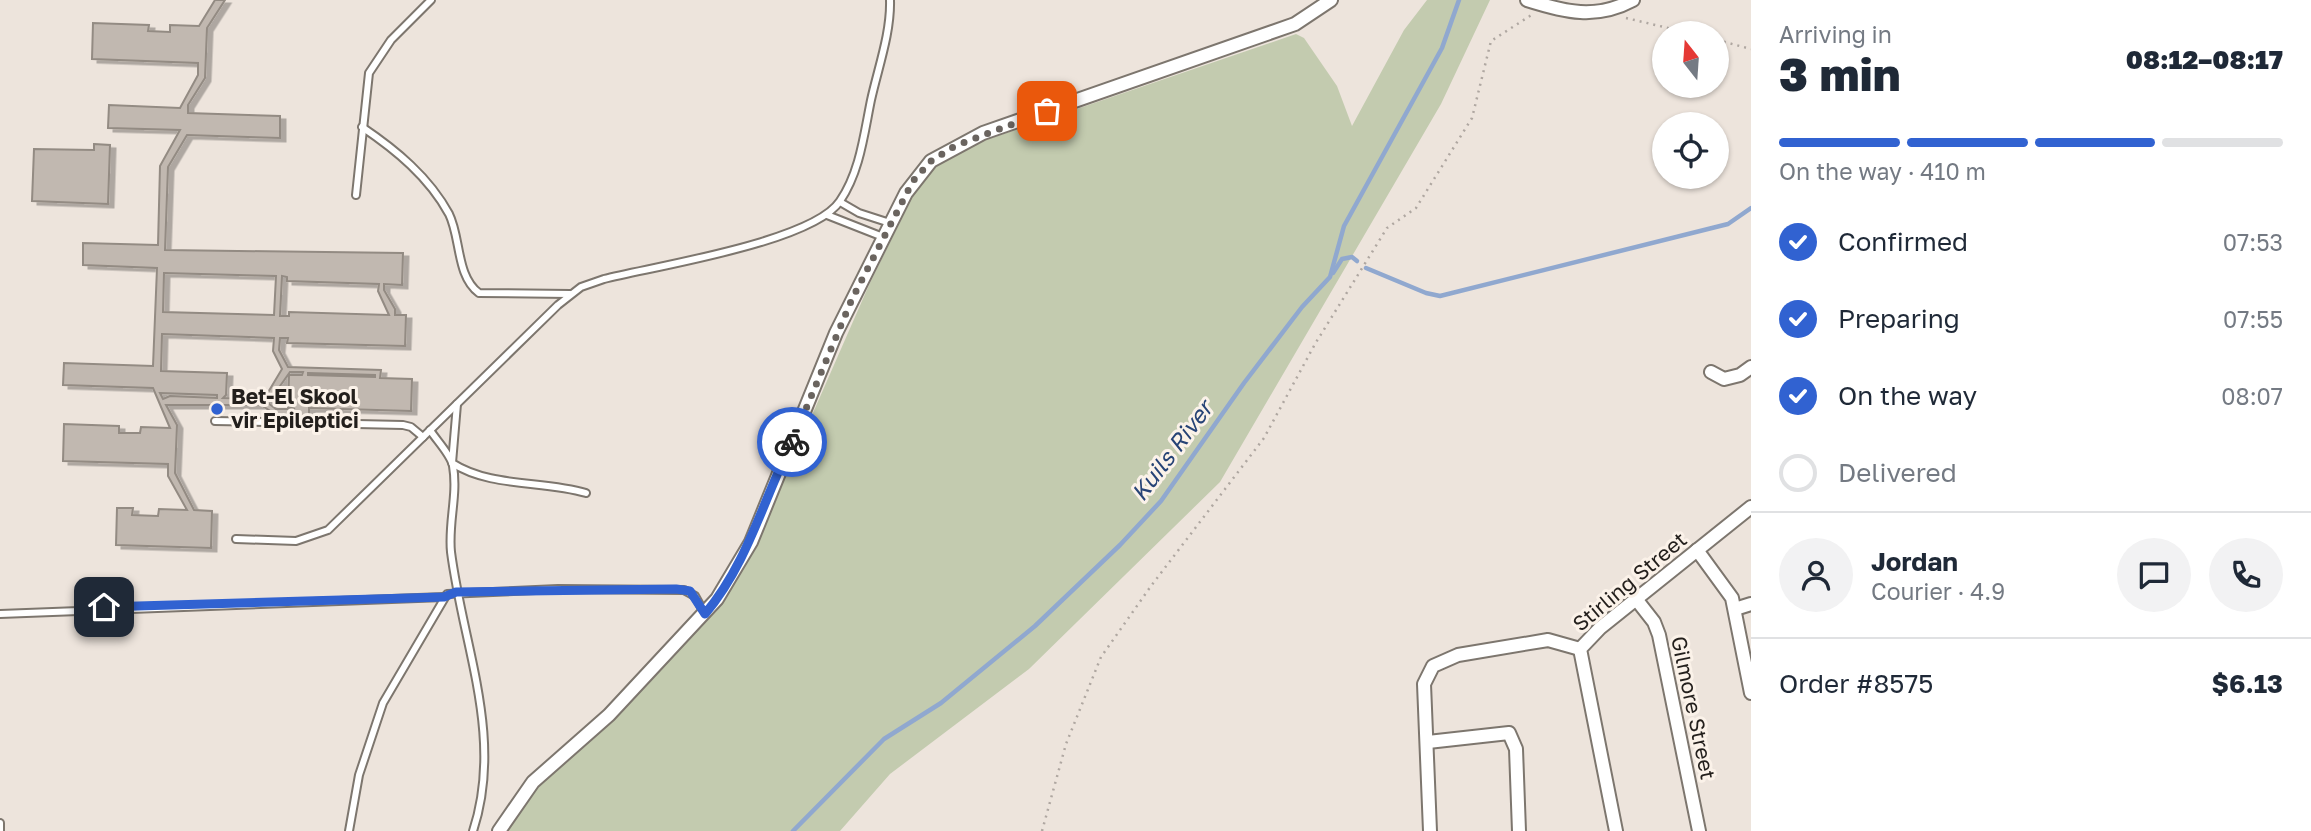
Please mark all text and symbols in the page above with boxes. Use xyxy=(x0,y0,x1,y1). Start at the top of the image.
text: Arriving in xyxy=(1779,20,1892,48)
north arrow xyxy=(1652,21,1729,98)
map controls xyxy=(1652,21,1729,189)
text: 08:12–08:17 xyxy=(2126,44,2283,75)
text: 3 min xyxy=(1779,46,1901,101)
pin xyxy=(1017,81,1077,141)
icon: bag xyxy=(1028,92,1066,130)
button: locate xyxy=(1652,112,1729,189)
text: On the way · 410 m xyxy=(1779,157,1986,185)
icon: check xyxy=(1779,223,1817,261)
text: Confirmed xyxy=(1838,226,1968,257)
text: 07:53 xyxy=(2223,228,2283,256)
icon: check xyxy=(1779,300,1817,338)
text: Preparing xyxy=(1838,303,1960,334)
text: 07:55 xyxy=(2223,305,2283,333)
icon: check xyxy=(1779,377,1817,415)
text: On the way xyxy=(1838,380,1977,411)
text: 08:07 xyxy=(2221,382,2283,410)
place label: Bet-El Skool vir Epileptici xyxy=(231,383,359,433)
water label: Kuils River xyxy=(1125,393,1220,506)
marker: Bet-El Skool vir Epileptici xyxy=(209,401,225,417)
courier xyxy=(757,407,827,477)
icon: bike xyxy=(773,423,811,461)
text: Delivered xyxy=(1838,457,1957,488)
street label: Stirling Street xyxy=(1567,526,1692,636)
button: person xyxy=(1779,538,1853,612)
button: chat xyxy=(2117,538,2191,612)
button: phone xyxy=(2209,538,2283,612)
text: Jordan xyxy=(1871,546,1958,577)
pin xyxy=(74,577,134,637)
text: Courier · 4.9 xyxy=(1871,577,2005,605)
icon: home xyxy=(85,588,123,626)
street label: Gilmore Street xyxy=(1666,634,1722,782)
text: Order #8575 xyxy=(1779,668,1933,699)
text: $6.13 xyxy=(2211,668,2283,699)

